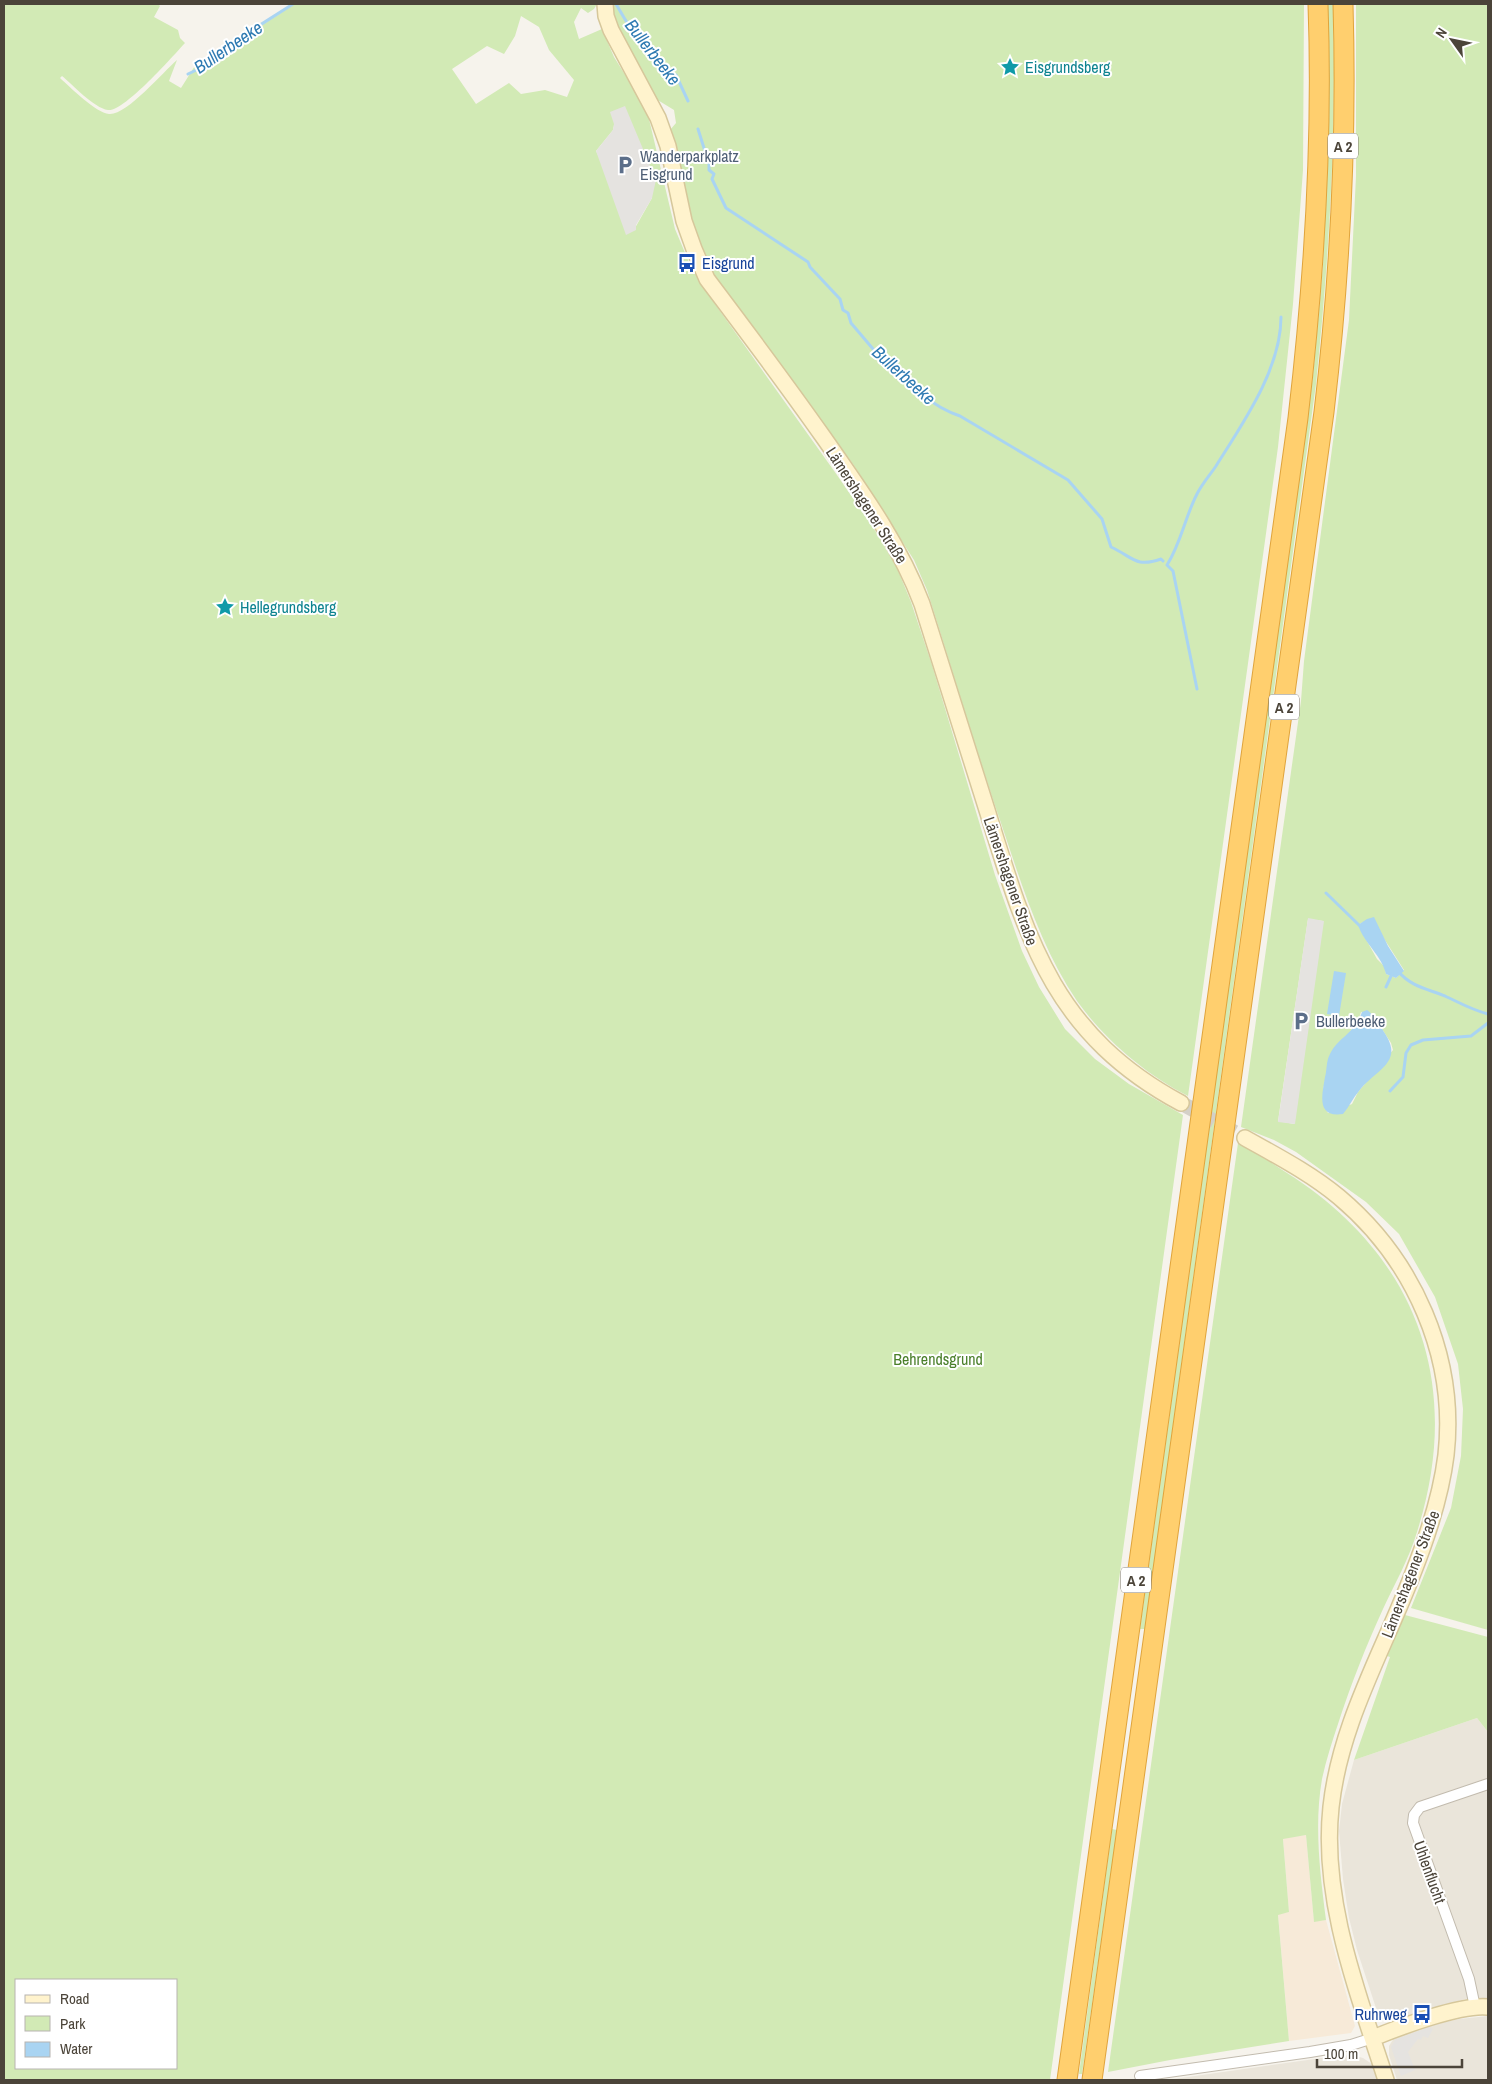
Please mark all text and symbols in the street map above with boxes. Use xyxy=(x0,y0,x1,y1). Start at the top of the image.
water label: Bullerbeeke xyxy=(619,14,687,90)
water label: Bullerbeeke xyxy=(189,15,267,79)
north arrow xyxy=(1427,15,1477,65)
text: N xyxy=(1431,25,1451,41)
place icon: Eisgrundsberg xyxy=(999,56,1021,78)
place label: Eisgrundsberg xyxy=(1025,56,1111,78)
road number: A 2 xyxy=(1328,134,1358,158)
place label: Wanderparkplatz Eisgrund xyxy=(640,145,739,185)
parking icon: Wanderparkplatz Eisgrund xyxy=(614,154,636,176)
bus stop icon: Eisgrund xyxy=(676,252,698,274)
place label: Eisgrund xyxy=(702,252,755,274)
water label: Bullerbeeke xyxy=(867,340,941,410)
street label: Lämershagener Straße xyxy=(821,442,913,568)
place icon: Hellegrundsberg xyxy=(214,596,236,618)
place label: Hellegrundsberg xyxy=(240,596,337,618)
road number: A 2 xyxy=(1269,694,1299,720)
street label: Lämershagener Straße xyxy=(979,814,1043,948)
parking icon: Bullerbeeke xyxy=(1290,1010,1312,1032)
place label: Bullerbeeke xyxy=(1316,1010,1385,1032)
park label: Behrendsgrund xyxy=(893,1348,983,1370)
street label: Lämershagener Straße xyxy=(1376,1507,1444,1641)
road number: A 2 xyxy=(1121,1568,1151,1592)
street label: Uhlenflucht xyxy=(1408,1837,1452,1907)
legend xyxy=(15,1979,178,2069)
text: Road xyxy=(60,1988,89,2009)
place label: Ruhrweg xyxy=(1355,2003,1408,2025)
bus stop icon: Ruhrweg xyxy=(1411,2003,1433,2025)
text: Park xyxy=(60,2013,86,2034)
scale bar xyxy=(1317,2036,1462,2068)
text: Water xyxy=(60,2038,92,2059)
text: 100 m xyxy=(1324,2043,1358,2064)

